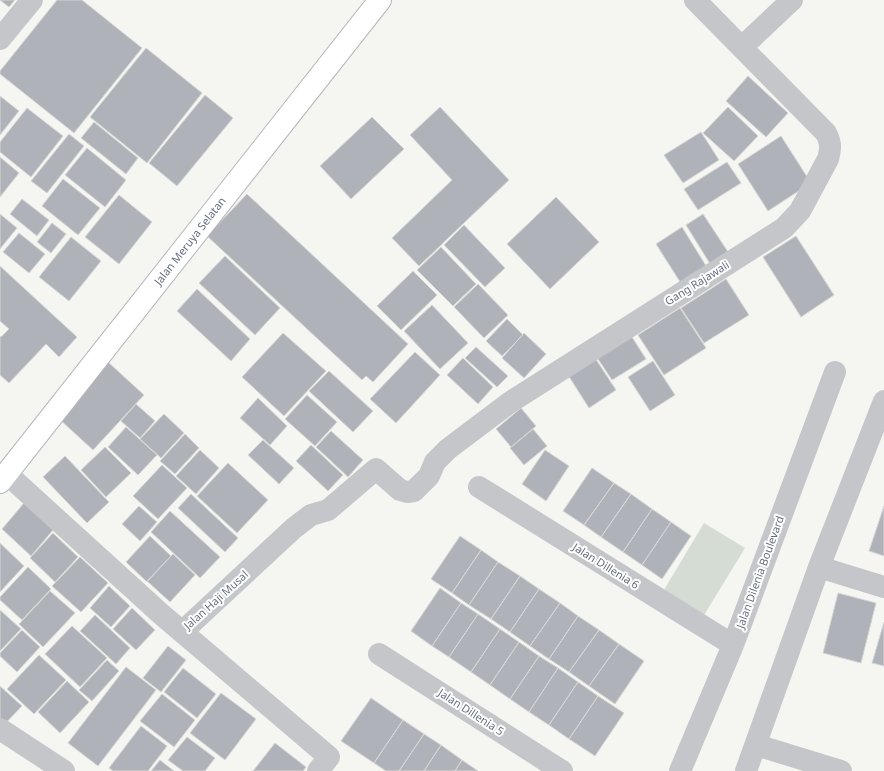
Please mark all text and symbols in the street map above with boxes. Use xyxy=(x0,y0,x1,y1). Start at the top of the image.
street label: Jalan Meruya Selatan xyxy=(150,193,229,289)
street label: Gang Rajawali xyxy=(662,257,732,308)
street label: Jalan Dilenia Boulevard xyxy=(732,513,787,631)
street label: Jalan Dillenia 6 xyxy=(569,539,642,592)
street label: Jalan Haji Musal xyxy=(180,567,251,633)
street label: Jalan Dillenia 5 xyxy=(435,684,507,738)

